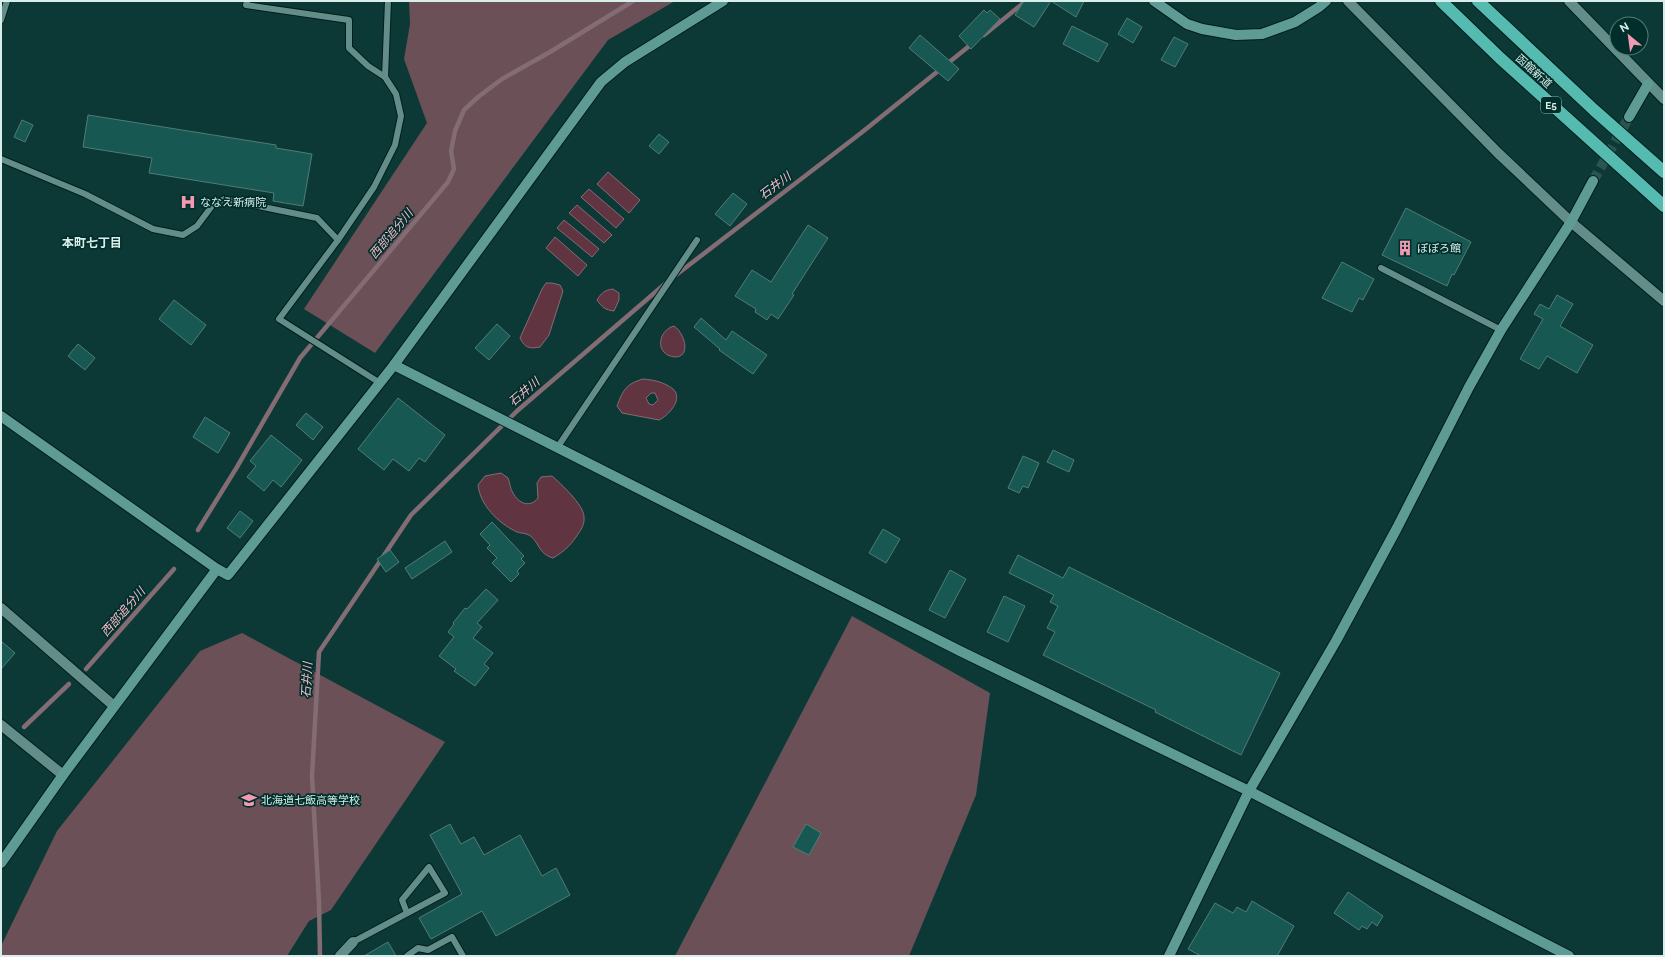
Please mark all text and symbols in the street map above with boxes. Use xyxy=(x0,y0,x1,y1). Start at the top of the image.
north arrow xyxy=(1609,16,1649,56)
text: N xyxy=(1618,20,1631,35)
street label: 函館新道 xyxy=(1513,52,1554,91)
road number: E5 xyxy=(1541,97,1561,113)
water label: 石井川 xyxy=(756,168,795,202)
hospital icon: ななえ新病院 xyxy=(179,193,197,211)
place label: ななえ新病院 xyxy=(200,196,266,209)
water label: 西部追分川 xyxy=(366,205,417,261)
district label: 本町七丁目 xyxy=(62,236,122,250)
building icon: ぽぽろ館 xyxy=(1396,239,1414,257)
place label: ぽぽろ館 xyxy=(1417,242,1461,255)
water label: 石井川 xyxy=(506,374,544,409)
water label: 西部追分川 xyxy=(98,583,149,639)
water label: 石井川 xyxy=(299,660,315,698)
school or university icon: 北海道七飯高等学校 xyxy=(240,791,258,809)
place label: 北海道七飯高等学校 xyxy=(261,794,360,807)

